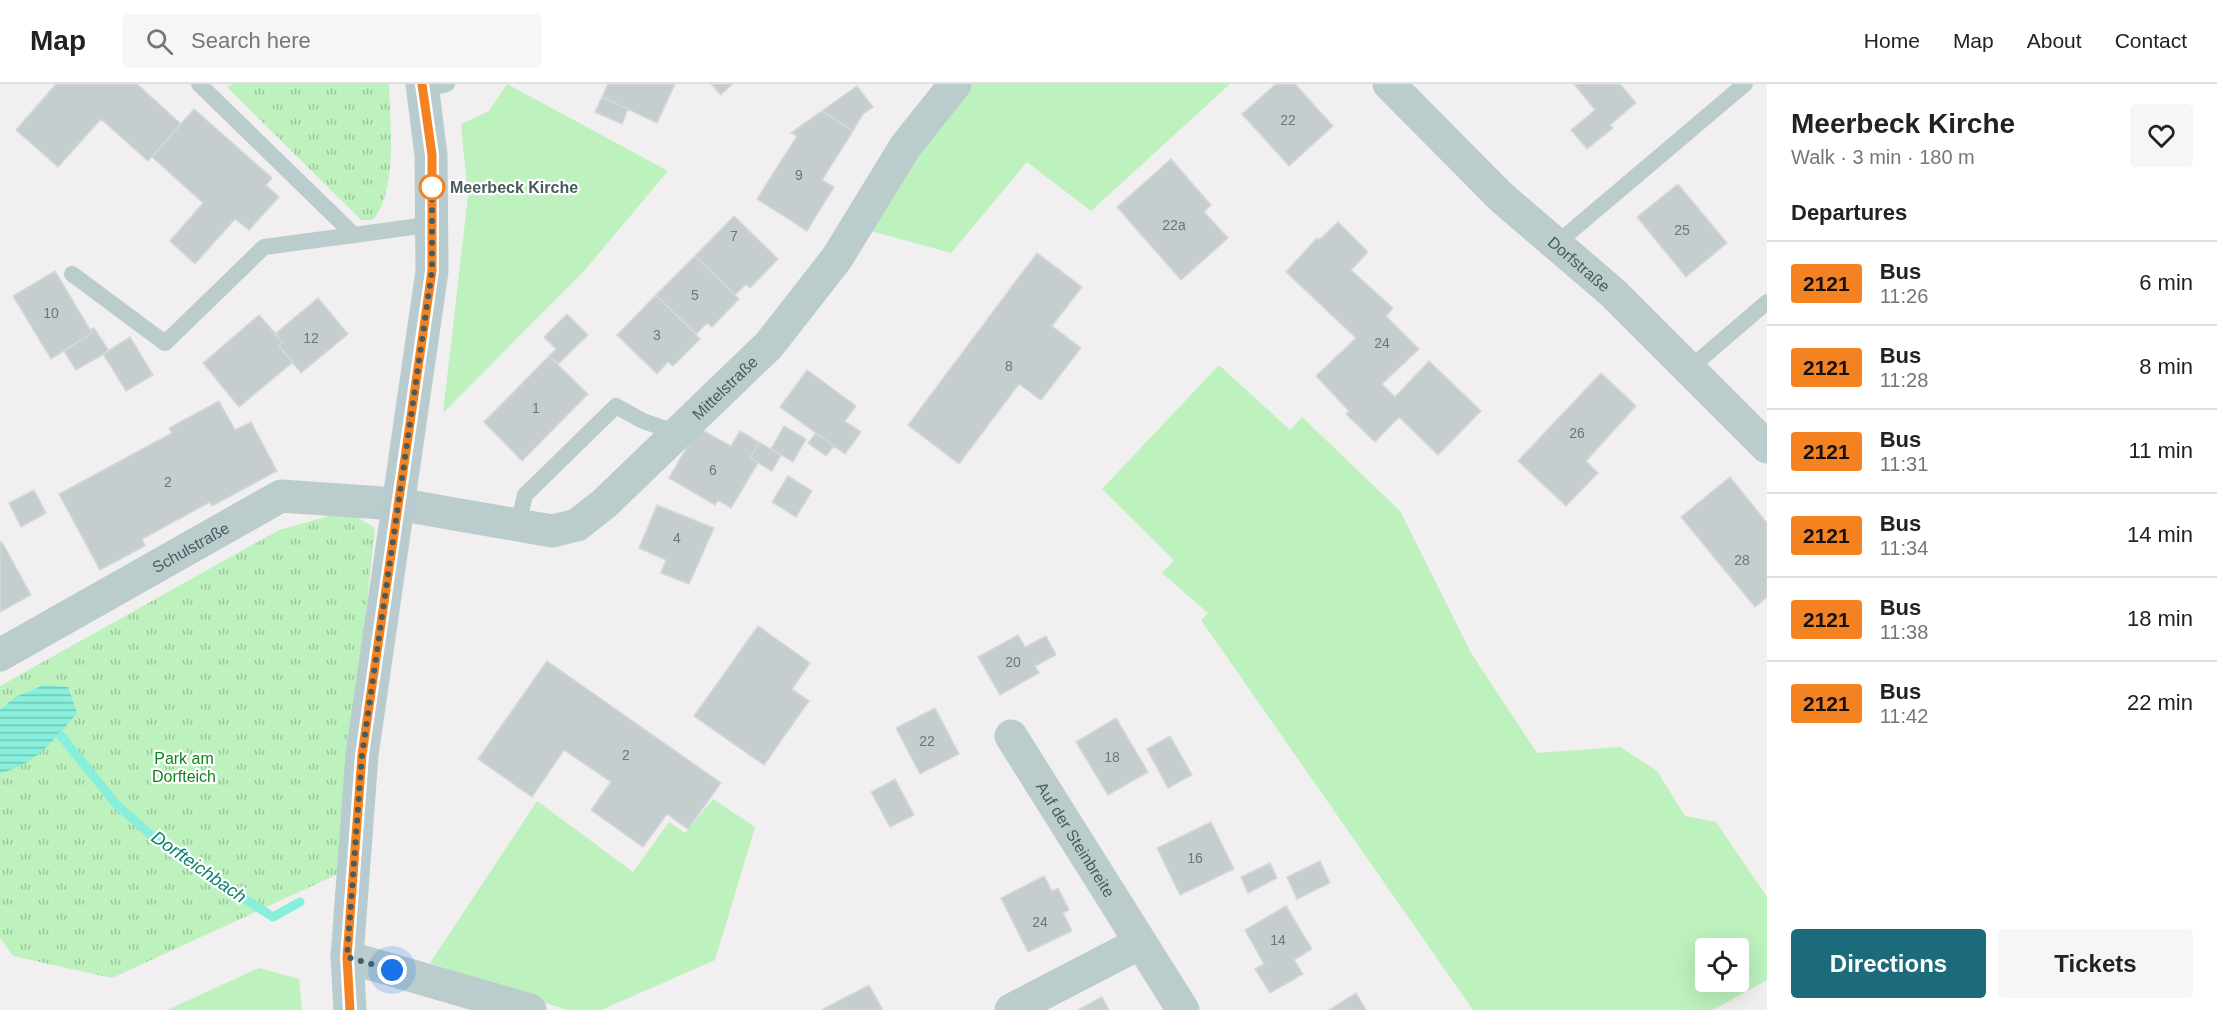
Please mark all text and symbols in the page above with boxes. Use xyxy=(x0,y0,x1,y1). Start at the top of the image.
search box xyxy=(122,14,542,68)
text: Map xyxy=(30,25,86,56)
icon: search xyxy=(143,25,176,58)
text: Search here xyxy=(191,28,311,53)
text: Home xyxy=(1864,29,1920,52)
text: Map xyxy=(1953,29,1994,52)
text: About xyxy=(2027,29,2082,52)
text: Contact xyxy=(2115,29,2187,52)
button: heart xyxy=(2130,104,2193,167)
text: Meerbeck Kirche xyxy=(1791,108,2015,139)
house number: 22 xyxy=(1280,112,1296,128)
text: Walk · 3 min · 180 m xyxy=(1791,146,1975,168)
house number: 9 xyxy=(795,167,803,183)
marker: Meerbeck Kirche xyxy=(419,174,445,200)
place label: Meerbeck Kirche xyxy=(450,179,578,196)
text: Departures xyxy=(1791,200,1907,225)
house number: 22a xyxy=(1162,217,1186,233)
house number: 25 xyxy=(1674,222,1690,238)
house number: 7 xyxy=(730,228,738,244)
street label: Dorfstraße xyxy=(1545,233,1613,295)
text: Bus xyxy=(1880,259,1921,284)
text: 6 min xyxy=(2139,270,2193,295)
text: 2121 xyxy=(1803,272,1850,295)
text: 11:26 xyxy=(1880,285,1928,307)
house number: 5 xyxy=(691,287,699,303)
house number: 10 xyxy=(43,305,59,321)
house number: 3 xyxy=(653,327,661,343)
house number: 12 xyxy=(303,330,319,346)
house number: 24 xyxy=(1374,335,1390,351)
text: Bus xyxy=(1880,343,1921,368)
street label: Mittelstraße xyxy=(689,352,761,423)
text: 8 min xyxy=(2139,354,2193,379)
text: 2121 xyxy=(1803,356,1850,379)
house number: 8 xyxy=(1005,358,1013,374)
text: 11:28 xyxy=(1880,369,1928,391)
house number: 1 xyxy=(532,400,540,416)
house number: 26 xyxy=(1569,425,1585,441)
text: Bus xyxy=(1880,427,1921,452)
text: 11 min xyxy=(2129,438,2193,463)
text: 2121 xyxy=(1803,440,1850,463)
text: 11:31 xyxy=(1880,453,1928,475)
house number: 6 xyxy=(709,462,717,478)
house number: 2 xyxy=(164,474,172,490)
text: Bus xyxy=(1880,511,1921,536)
street label: Schulstraße xyxy=(149,519,232,576)
text: 14 min xyxy=(2127,522,2193,547)
text: 2121 xyxy=(1803,524,1850,547)
house number: 4 xyxy=(673,530,681,546)
text: 11:34 xyxy=(1880,537,1928,559)
house number: 28 xyxy=(1734,552,1750,568)
text: Bus xyxy=(1880,595,1921,620)
text: 18 min xyxy=(2127,606,2193,631)
text: 2121 xyxy=(1803,608,1850,631)
text: 11:38 xyxy=(1880,621,1928,643)
house number: 20 xyxy=(1005,654,1021,670)
text: Bus xyxy=(1880,679,1921,704)
text: 22 min xyxy=(2127,690,2193,715)
text: 2121 xyxy=(1803,692,1850,715)
text: 11:42 xyxy=(1880,705,1928,727)
house number: 22 xyxy=(919,733,935,749)
house number: 2 xyxy=(622,747,630,763)
house number: 18 xyxy=(1104,749,1120,765)
park label: Park am Dorfteich xyxy=(152,750,216,785)
street label: Auf der Steinbreite xyxy=(1033,779,1118,900)
water label: Dorfteichbach xyxy=(148,827,250,907)
house number: 16 xyxy=(1187,850,1203,866)
house number: 24 xyxy=(1032,914,1048,930)
button: Directions xyxy=(1791,929,1986,998)
button: Tickets xyxy=(1998,929,2193,998)
house number: 14 xyxy=(1270,932,1286,948)
map controls xyxy=(1695,938,1749,992)
button: locate xyxy=(1695,938,1749,992)
your location xyxy=(377,955,407,985)

